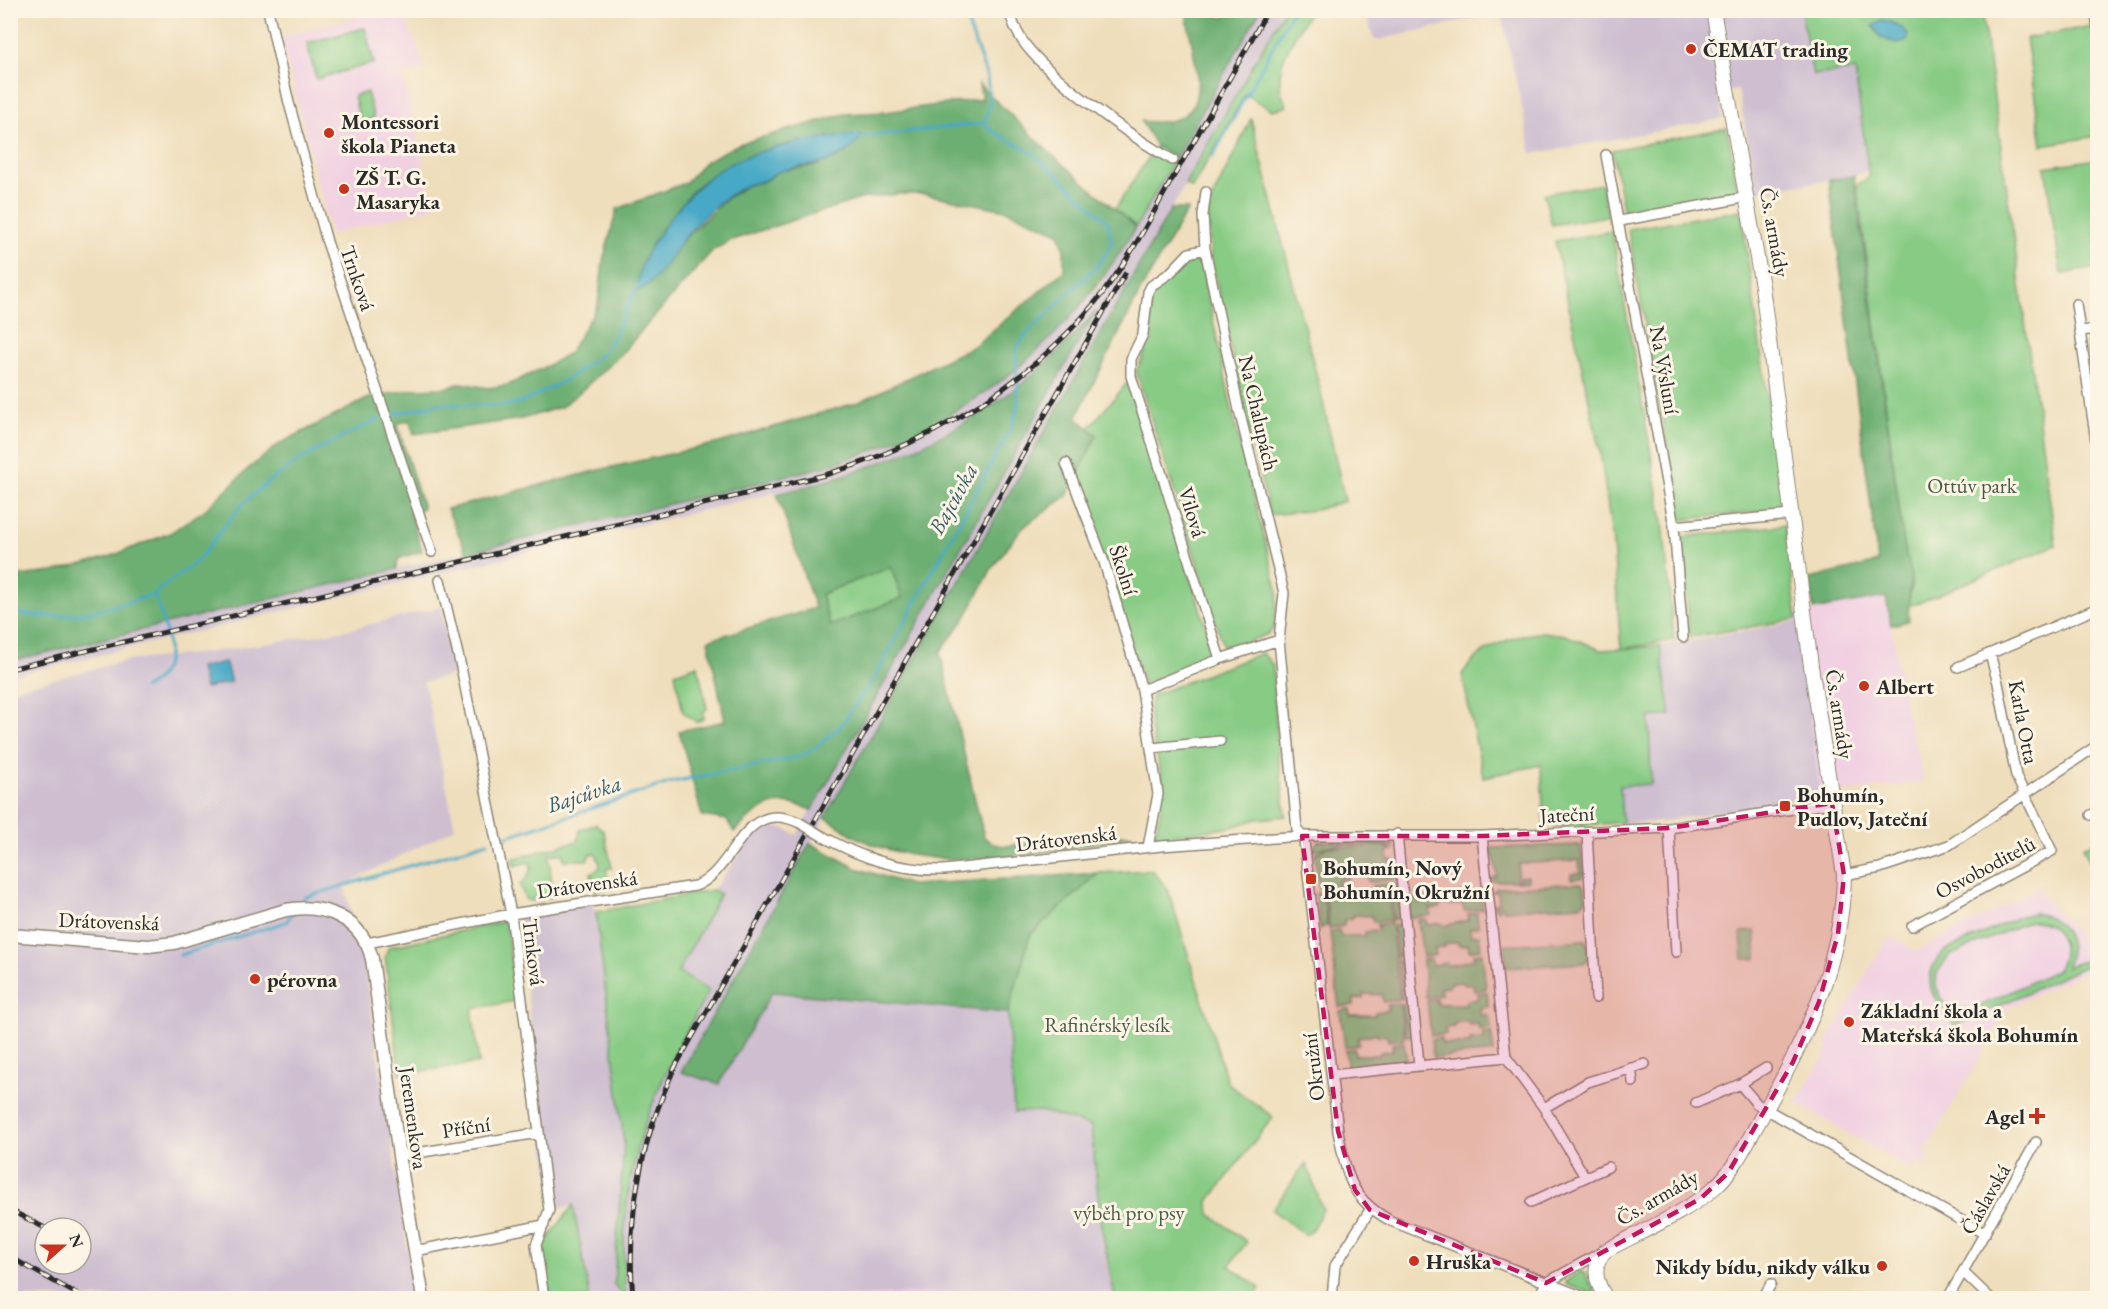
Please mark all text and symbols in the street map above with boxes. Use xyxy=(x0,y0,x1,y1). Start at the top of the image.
place label: ČEMAT trading xyxy=(1703,36,1848,63)
marker: ČEMAT trading xyxy=(1684,42,1698,56)
place label: Montessori škola Pianeta xyxy=(341,108,457,159)
marker: Montessori škola Pianeta xyxy=(322,126,336,140)
place label: ZŠ T. G. Masaryka xyxy=(356,164,441,215)
marker: ZŠ T. G. Masaryka xyxy=(337,182,351,196)
street label: Čs. armády xyxy=(1754,185,1796,280)
street label: Trnková xyxy=(334,242,382,315)
street label: Na Výsluní xyxy=(1644,324,1686,417)
street label: Na Chalupách xyxy=(1233,353,1285,474)
water label: Bajcůvka xyxy=(921,458,984,540)
park label: Ottúv park xyxy=(1927,472,2018,499)
street label: Vilová xyxy=(1173,484,1214,541)
street label: Školní xyxy=(1103,542,1145,599)
street label: Čs. armády xyxy=(1820,667,1861,762)
place label: Albert xyxy=(1875,673,1934,700)
street label: Karla Otta xyxy=(2003,678,2045,767)
marker: Albert xyxy=(1857,679,1871,693)
water label: Bajcůvka xyxy=(542,768,625,820)
place label: Bohumín, Pudlov, Jateční xyxy=(1797,781,1928,832)
street label: Jateční xyxy=(1537,799,1596,829)
marker: Bohumín, Pudlov, Jateční xyxy=(1778,799,1792,813)
street label: Drátovenská xyxy=(1014,818,1118,858)
street label: Osvoboditelů xyxy=(1930,829,2040,905)
place label: Bohumín, Nový Bohumín, Okružní xyxy=(1323,854,1490,905)
street label: Drátovenská xyxy=(535,864,639,904)
marker: Bohumín, Nový Bohumín, Okružní xyxy=(1304,872,1318,886)
street label: Drátovenská xyxy=(58,906,160,936)
street label: Trnková xyxy=(517,917,552,988)
place label: pérovna xyxy=(267,966,338,993)
marker: pérovna xyxy=(248,972,262,986)
place label: Základní škola a Mateřská škola Bohumín xyxy=(1861,997,2078,1048)
park label: Rafinérský lesík xyxy=(1044,1011,1171,1038)
marker: Základní škola a Mateřská škola Bohumín xyxy=(1842,1015,1856,1029)
street label: Okružní xyxy=(1295,1031,1331,1102)
street label: Jeremenkova xyxy=(393,1063,435,1172)
place label: Agel xyxy=(1984,1103,2025,1130)
marker: Agel xyxy=(2030,1109,2044,1123)
street label: Příční xyxy=(440,1110,493,1144)
street label: Čáslavská xyxy=(1954,1158,2016,1239)
street label: Čs. armády xyxy=(1611,1162,1704,1231)
park label: výběh pro psy xyxy=(1073,1199,1186,1226)
north arrow xyxy=(33,1216,93,1276)
text: N xyxy=(64,1231,89,1251)
place label: Hruška xyxy=(1426,1248,1492,1275)
place label: Nikdy bídu, nikdy válku xyxy=(1656,1253,1870,1280)
marker: Hruška xyxy=(1407,1254,1421,1268)
marker: Nikdy bídu, nikdy válku xyxy=(1875,1259,1889,1273)

